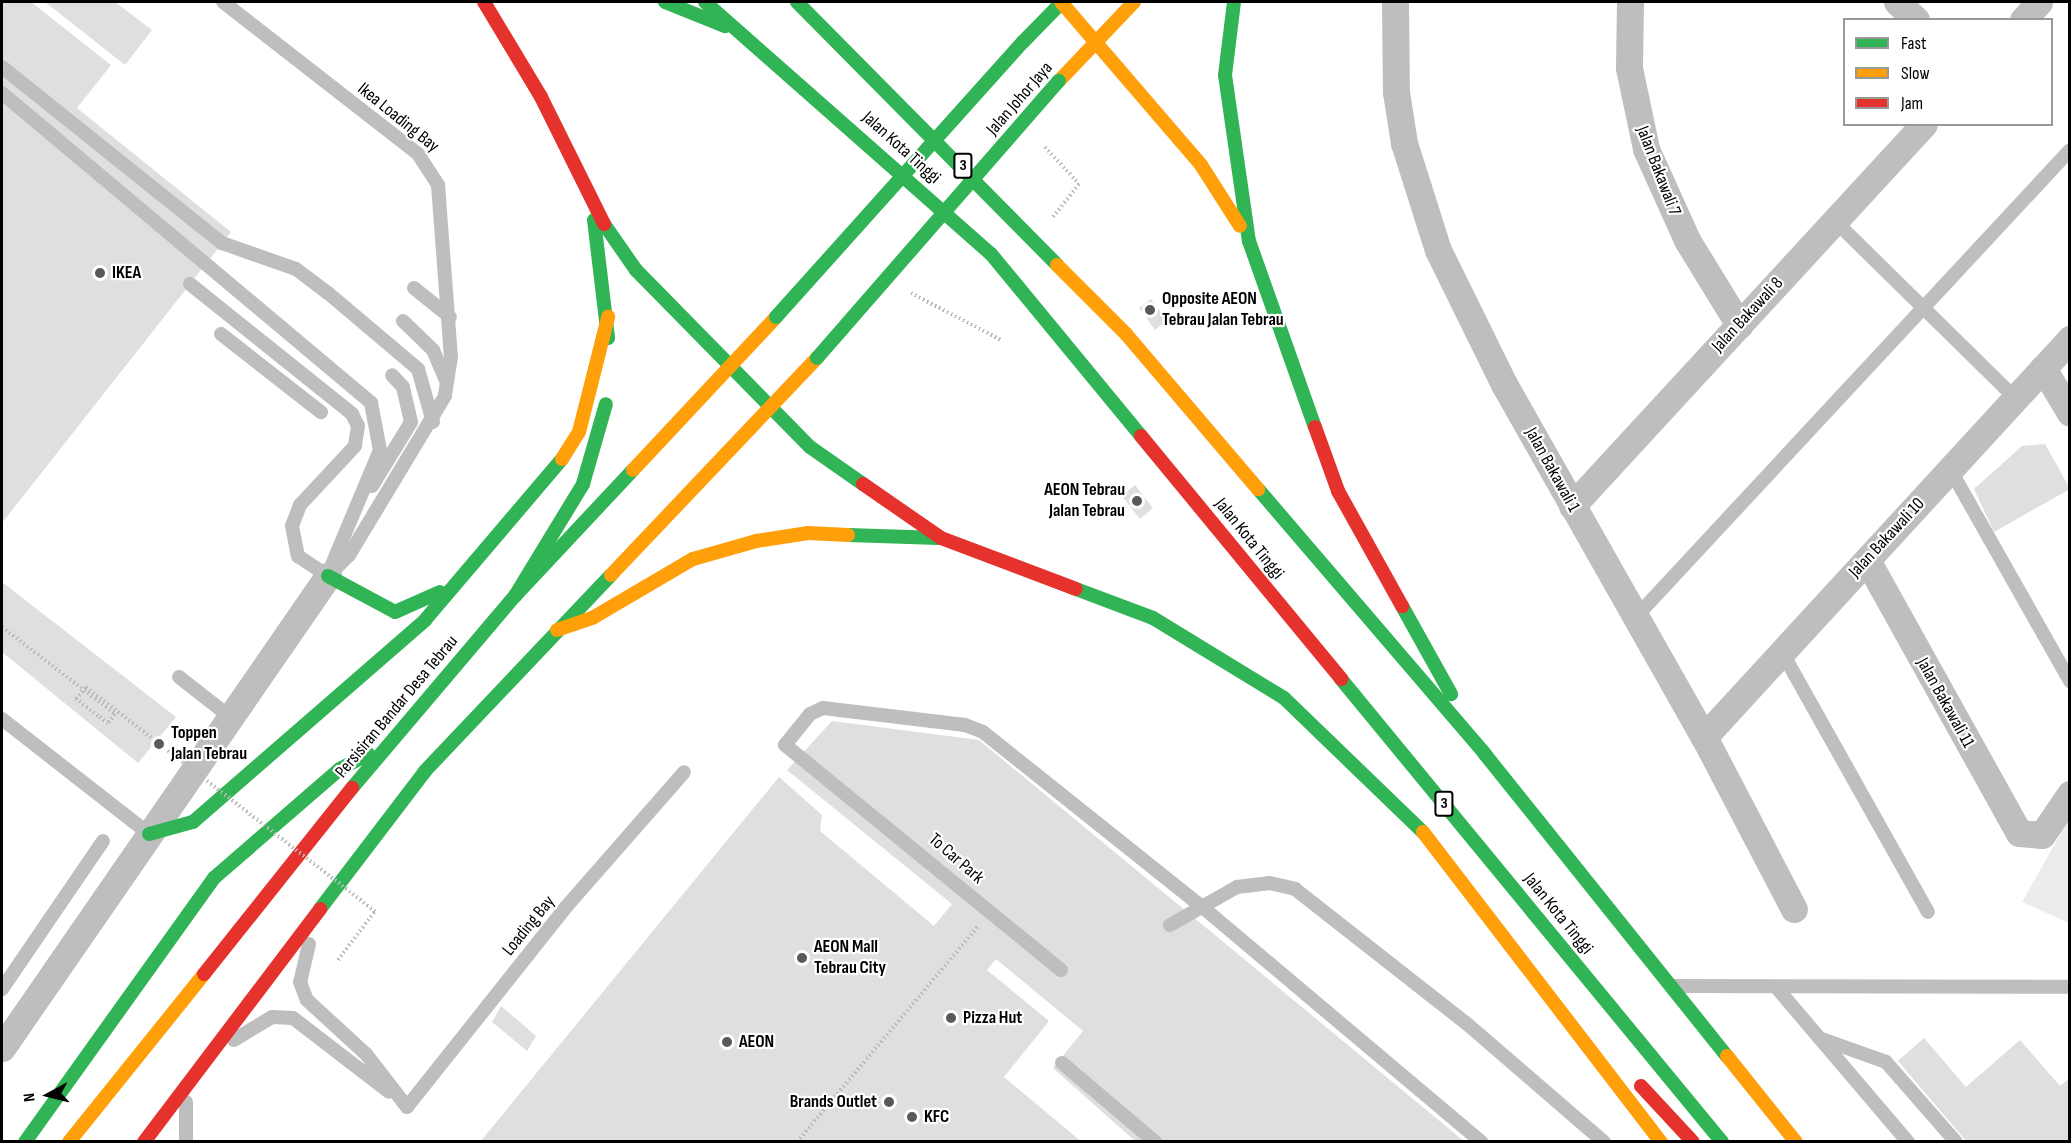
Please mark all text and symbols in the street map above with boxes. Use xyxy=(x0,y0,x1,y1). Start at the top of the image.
legend xyxy=(1843,18,2053,126)
text: Fast xyxy=(1901,33,1926,54)
street label: Jalan Johor Jaya xyxy=(982,58,1058,140)
text: Slow xyxy=(1901,63,1930,84)
street label: Ikea Loading Bay xyxy=(353,79,443,157)
text: Jam xyxy=(1901,93,1923,114)
street label: Jalan Kota Tinggi xyxy=(857,107,945,189)
street label: Jalan Bakawali 7 xyxy=(1631,123,1685,219)
road number: 3 xyxy=(952,153,974,179)
place label: IKEA xyxy=(112,262,141,284)
marker: IKEA xyxy=(93,266,107,280)
street label: Jalan Bakawali 8 xyxy=(1708,273,1788,357)
place label: Opposite AEON Tebrau Jalan Tebrau xyxy=(1162,289,1284,332)
marker: Opposite AEON Tebrau Jalan Tebrau xyxy=(1143,303,1157,317)
street label: Jalan Bakawali 1 xyxy=(1520,424,1584,516)
place label: AEON Tebrau Jalan Tebrau xyxy=(1044,480,1125,522)
marker: AEON Tebrau Jalan Tebrau xyxy=(1130,494,1144,508)
street label: Jalan Kota Tinggi xyxy=(1210,494,1288,584)
street label: Jalan Bakawali 10 xyxy=(1845,494,1929,582)
street label: Persisiran Bandar Desa Tebrau xyxy=(331,631,463,783)
street label: Jalan Bakawali 11 xyxy=(1911,654,1979,752)
place label: Toppen Jalan Tebrau xyxy=(171,723,247,766)
marker: Toppen Jalan Tebrau xyxy=(152,737,166,751)
road number: 3 xyxy=(1434,791,1454,817)
street label: To Car Park xyxy=(924,829,988,889)
street label: Jalan Kota Tinggi xyxy=(1519,869,1597,959)
street label: Loading Bay xyxy=(498,892,560,960)
place label: AEON Mall Tebrau City xyxy=(814,937,886,980)
marker: AEON Mall Tebrau City xyxy=(795,951,809,965)
place label: Pizza Hut xyxy=(963,1007,1022,1029)
marker: Pizza Hut xyxy=(944,1011,958,1025)
place label: AEON xyxy=(739,1031,774,1053)
marker: AEON xyxy=(720,1035,734,1049)
north arrow xyxy=(18,1065,78,1125)
place label: Brands Outlet xyxy=(790,1091,877,1113)
text: N xyxy=(20,1092,40,1103)
marker: Brands Outlet xyxy=(882,1095,896,1109)
place label: KFC xyxy=(924,1106,949,1128)
marker: KFC xyxy=(905,1110,919,1124)

